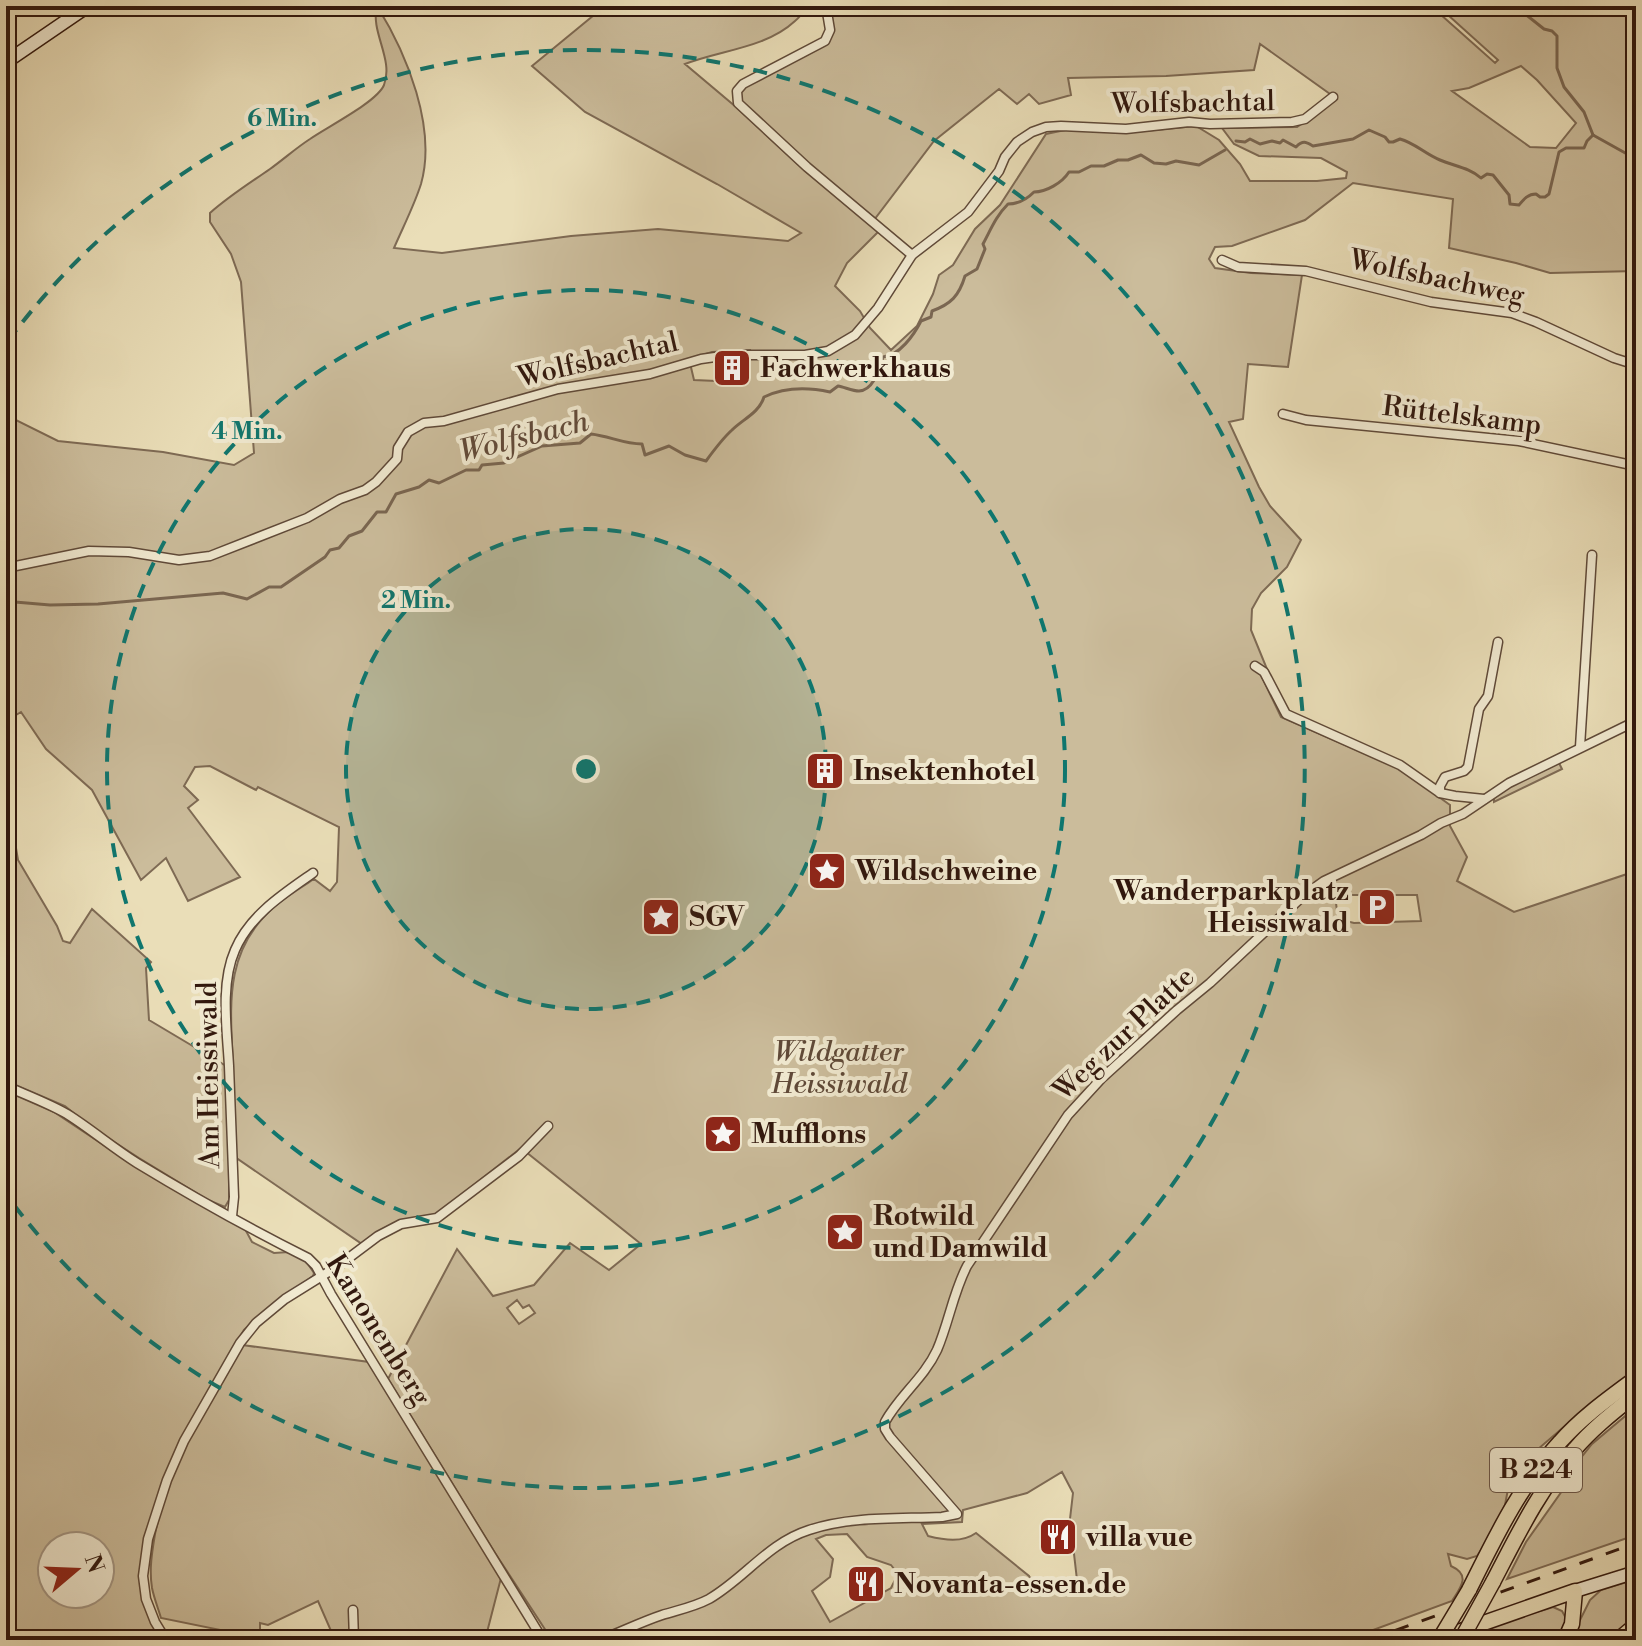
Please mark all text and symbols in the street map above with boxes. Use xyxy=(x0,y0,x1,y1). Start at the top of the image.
street label: Wolfsbachtal xyxy=(1110,84,1275,122)
text: 6 Min. xyxy=(247,104,317,134)
street label: Wolfsbachweg xyxy=(1345,242,1528,314)
street label: Wolfsbachtal xyxy=(513,325,682,396)
building icon: Fachwerkhaus xyxy=(711,347,753,389)
place label: Fachwerkhaus xyxy=(760,351,951,386)
street label: Rüttelskamp xyxy=(1381,389,1543,443)
water label: Wolfsbach xyxy=(455,403,593,471)
text: 4 Min. xyxy=(211,417,283,447)
text: 2 Min. xyxy=(381,586,451,616)
building icon: Insektenhotel xyxy=(804,750,846,792)
place label: Insektenhotel xyxy=(853,754,1035,789)
centre of rings xyxy=(572,755,600,783)
place icon: Wildschweine xyxy=(806,850,848,892)
place label: Wildschweine xyxy=(854,854,1037,889)
place label: Wanderparkplatz Heissiwald xyxy=(1113,874,1349,941)
parking icon: Wanderparkplatz Heissiwald xyxy=(1356,886,1398,928)
place icon: SGV xyxy=(640,896,682,938)
place label: SGV xyxy=(689,900,745,935)
street label: Weg zur Platte xyxy=(1045,960,1202,1109)
street label: Am Heissiwald xyxy=(190,981,228,1170)
park label: Wildgatter Heissiwald xyxy=(770,1035,908,1102)
place icon: Mufflons xyxy=(702,1113,744,1155)
place label: Mufflons xyxy=(751,1117,866,1152)
place label: Rotwild und Damwild xyxy=(873,1199,1048,1266)
place icon: Rotwild und Damwild xyxy=(824,1211,866,1253)
street label: Kanonenberg xyxy=(318,1248,439,1413)
road number: B 224 xyxy=(1490,1448,1582,1492)
restaurant icon: villa vue xyxy=(1037,1516,1079,1558)
place label: villa vue xyxy=(1085,1520,1193,1555)
north arrow xyxy=(36,1530,116,1610)
text: N xyxy=(78,1551,109,1577)
restaurant icon: Novanta-essen.de xyxy=(845,1563,887,1605)
place label: Novanta-essen.de xyxy=(894,1567,1126,1602)

